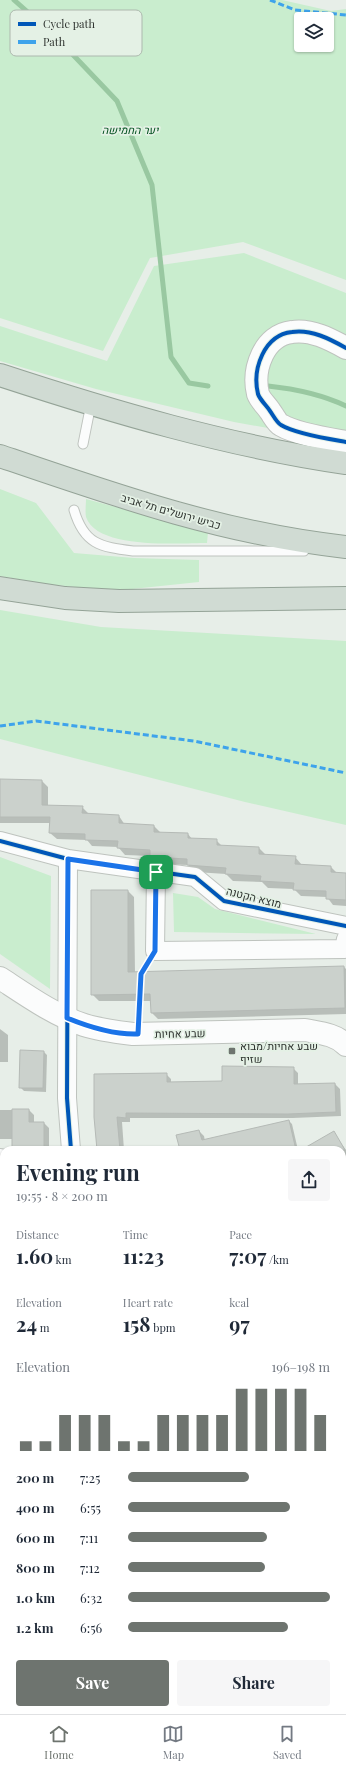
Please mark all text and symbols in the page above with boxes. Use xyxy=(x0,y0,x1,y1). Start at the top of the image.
legend xyxy=(10,10,142,56)
map controls xyxy=(294,12,334,52)
button: layers xyxy=(294,12,334,52)
text: Cycle path xyxy=(43,16,95,31)
text: Path xyxy=(43,34,66,49)
park label: יער החמישה xyxy=(102,122,160,137)
street label: כביש ירושלים תל אביב xyxy=(119,490,223,532)
pin xyxy=(139,855,173,889)
icon: arrive xyxy=(145,861,167,883)
street label: מוצא הקטנה xyxy=(225,883,283,911)
street label: שבע אחיות xyxy=(154,1025,206,1041)
place label: שבע אחיות/מבוא שזיף xyxy=(240,1038,318,1066)
marker: שבע אחיות/מבוא שזיף xyxy=(227,1046,237,1056)
text: Evening run xyxy=(16,1157,140,1187)
button: share xyxy=(288,1159,330,1201)
text: 19:55 · 8 × 200 m xyxy=(16,1187,108,1204)
text: Distance xyxy=(16,1227,59,1242)
text: Time xyxy=(123,1227,148,1242)
text: Pace xyxy=(229,1227,252,1242)
text: 1.60 xyxy=(16,1242,53,1269)
text: 11:23 xyxy=(123,1242,164,1269)
text: 7:07 xyxy=(229,1242,266,1269)
text: km xyxy=(53,1252,71,1267)
text: /km xyxy=(266,1252,289,1267)
text: Elevation xyxy=(16,1295,62,1310)
text: Heart rate xyxy=(123,1295,173,1310)
text: kcal xyxy=(229,1295,249,1310)
text: 24 xyxy=(16,1310,37,1337)
text: 158 xyxy=(123,1310,151,1337)
text: 97 xyxy=(229,1310,250,1337)
text: m xyxy=(37,1320,50,1335)
text: bpm xyxy=(151,1320,176,1335)
text: Elevation xyxy=(16,1358,70,1375)
text: 196–198 m xyxy=(271,1358,330,1375)
text: 200 m xyxy=(16,1469,54,1486)
text: 7:25 xyxy=(80,1469,100,1486)
text: 400 m xyxy=(16,1499,54,1516)
text: 6:55 xyxy=(80,1499,101,1516)
text: 600 m xyxy=(16,1529,55,1546)
text: 7:11 xyxy=(80,1529,98,1546)
text: 800 m xyxy=(16,1559,55,1576)
text: 7:12 xyxy=(80,1559,100,1576)
text: 1.0 km xyxy=(16,1589,55,1606)
text: 6:32 xyxy=(80,1589,102,1606)
text: 1.2 km xyxy=(16,1619,53,1636)
text: 6:56 xyxy=(80,1619,102,1636)
button: Save xyxy=(16,1660,169,1706)
button: Share xyxy=(177,1660,330,1706)
tab: Home xyxy=(44,1723,74,1762)
tab: Map xyxy=(162,1723,184,1762)
tab: Saved xyxy=(273,1723,302,1762)

